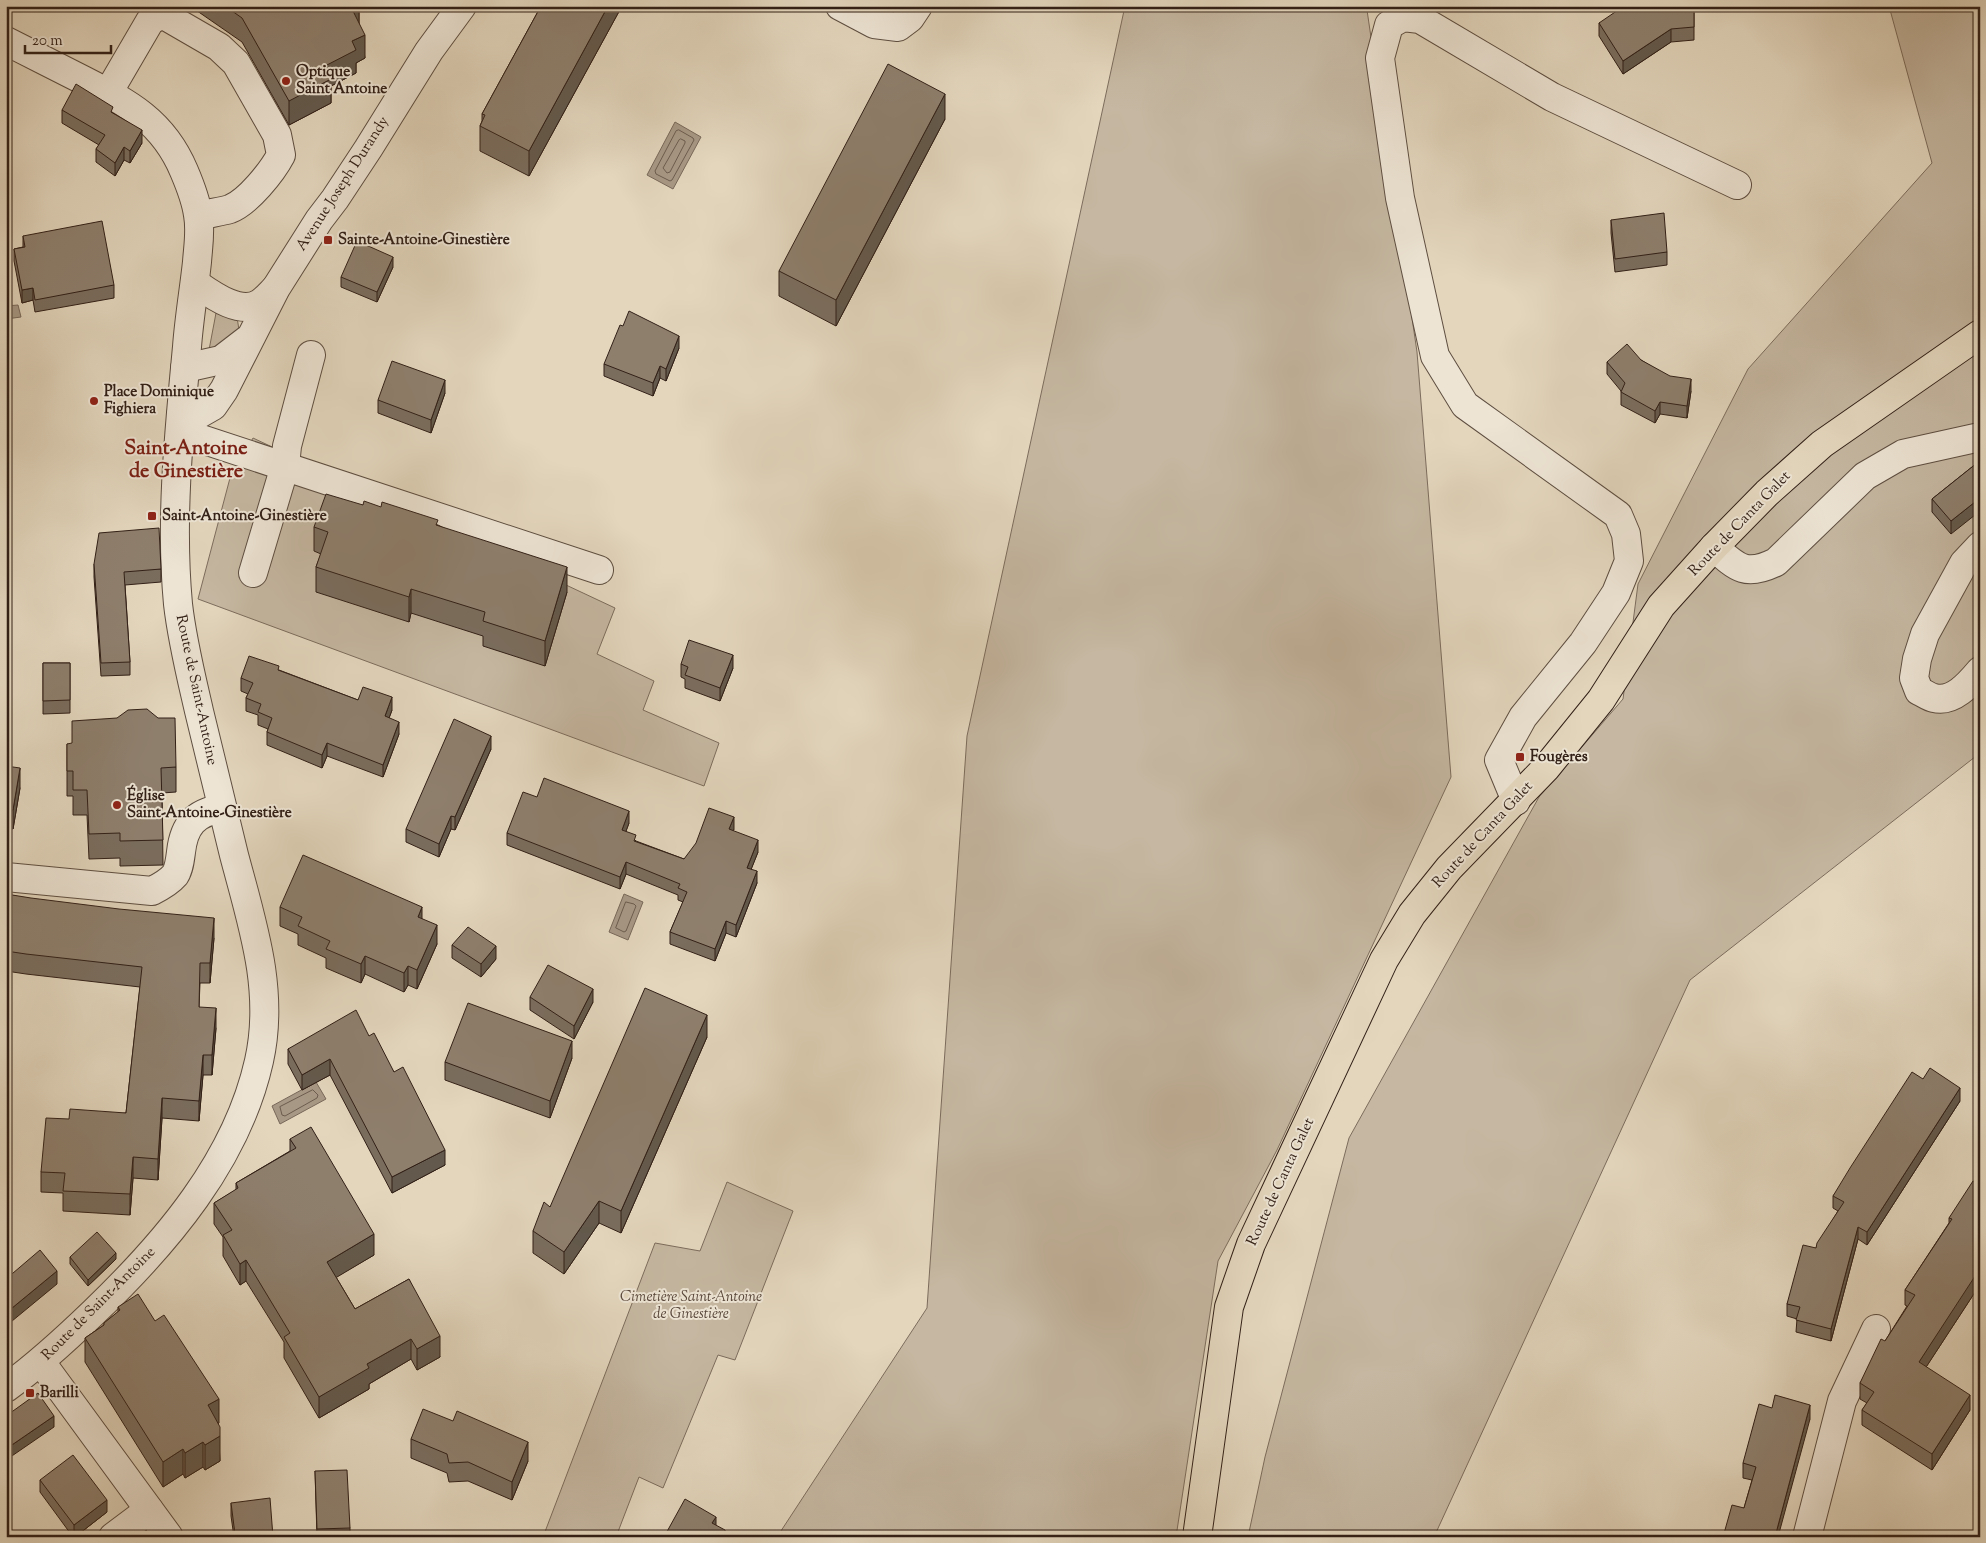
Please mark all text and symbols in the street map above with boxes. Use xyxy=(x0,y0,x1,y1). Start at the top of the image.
scale bar xyxy=(25,22,111,54)
text: 20 m xyxy=(32,31,63,52)
place label: Optique Saint Antoine xyxy=(296,62,387,100)
marker: Optique Saint Antoine xyxy=(280,75,292,87)
street label: Avenue Joseph Durandy xyxy=(292,112,395,255)
place label: Sainte-Antoine-Ginestière xyxy=(338,230,510,251)
marker: Sainte-Antoine-Ginestière xyxy=(322,234,334,246)
place label: Place Dominique Fighiera xyxy=(104,382,214,420)
marker: Place Dominique Fighiera xyxy=(88,395,100,407)
district label: Saint-Antoine de Ginestière xyxy=(124,435,248,487)
street label: Route de Canta Galet xyxy=(1684,467,1796,581)
place label: Saint-Antoine-Ginestière xyxy=(162,506,327,527)
marker: Saint-Antoine-Ginestière xyxy=(146,510,158,522)
street label: Route de Saint-Antoine xyxy=(170,613,222,767)
place label: Fougères xyxy=(1530,747,1588,768)
marker: Fougères xyxy=(1514,751,1526,763)
street label: Route de Canta Galet xyxy=(1428,777,1538,893)
place label: Église Saint-Antoine-Ginestière xyxy=(127,784,292,824)
marker: Église Saint-Antoine-Ginestière xyxy=(111,799,123,811)
street label: Route de Canta Galet xyxy=(1242,1115,1320,1249)
street label: Route de Saint-Antoine xyxy=(37,1242,161,1366)
park label: Cimetière Saint-Antoine de Ginestière xyxy=(620,1287,762,1325)
place label: Barilli xyxy=(40,1383,79,1404)
marker: Barilli xyxy=(24,1387,36,1399)

